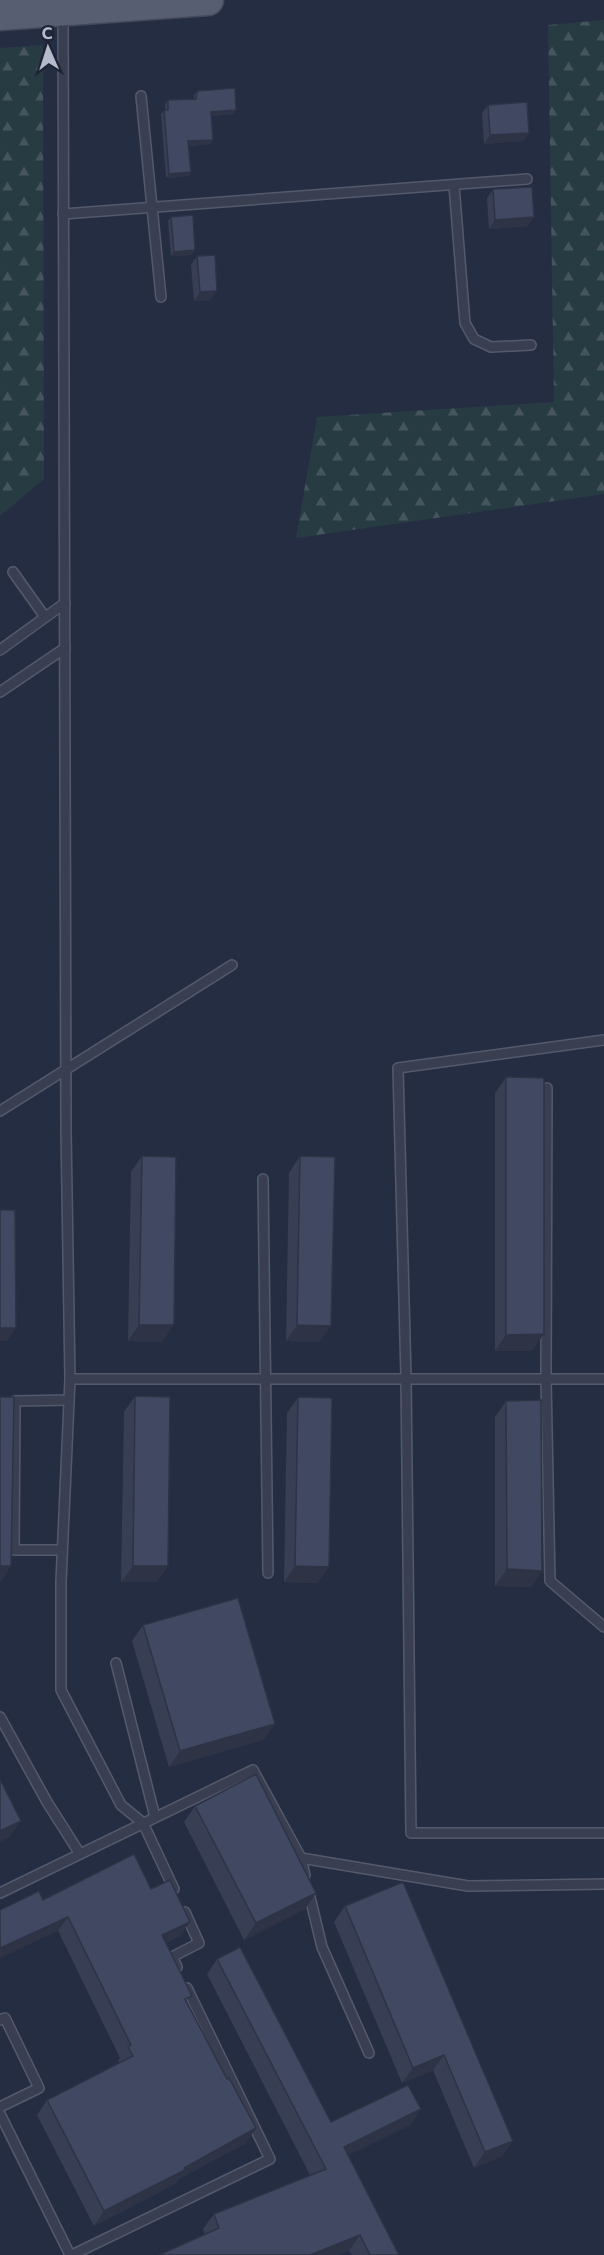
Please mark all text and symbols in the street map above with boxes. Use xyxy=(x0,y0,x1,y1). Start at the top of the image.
north arrow xyxy=(18,18,78,78)
text: С xyxy=(41,23,53,42)

